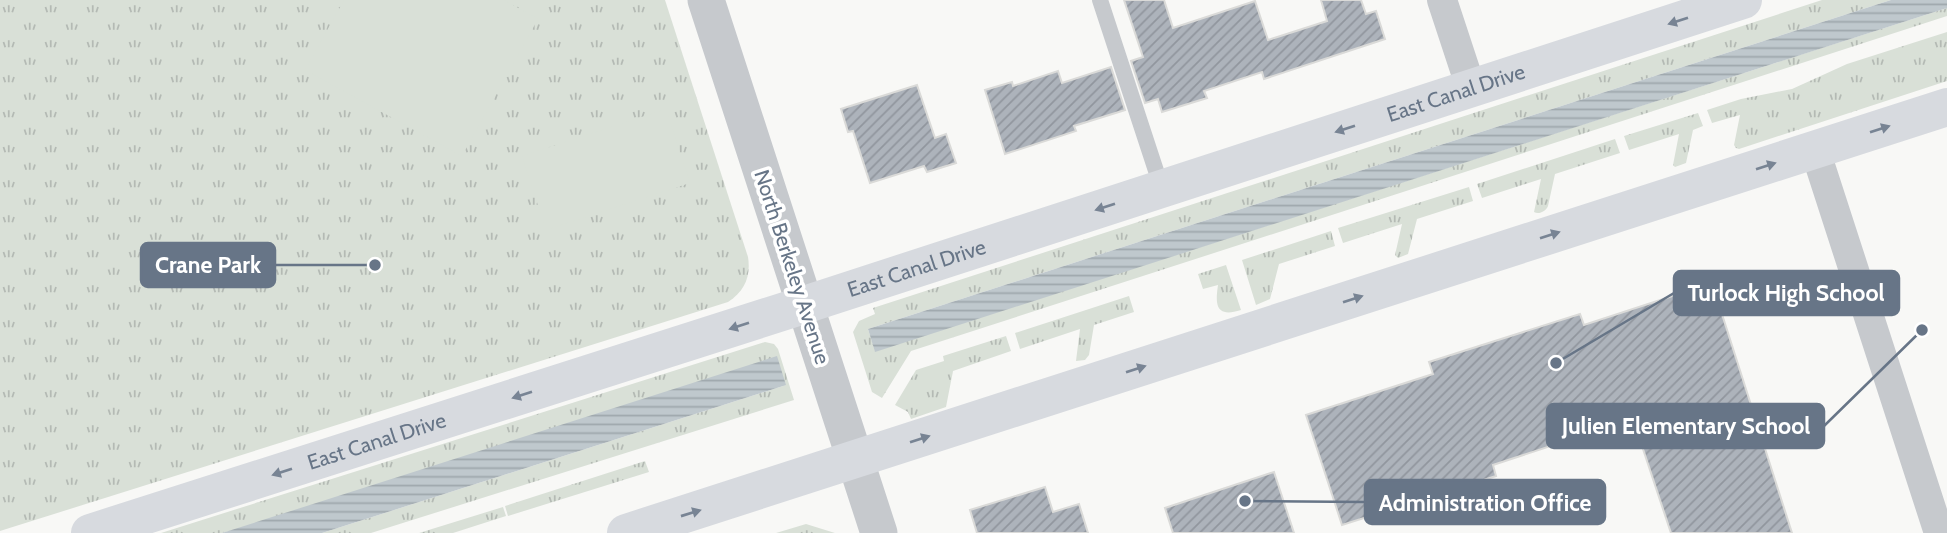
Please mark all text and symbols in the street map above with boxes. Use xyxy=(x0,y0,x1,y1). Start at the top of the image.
one-way arrow xyxy=(1667,16,1688,27)
street label: East Canal Drive xyxy=(1383,59,1528,127)
one-way arrow xyxy=(1869,123,1890,134)
one-way arrow xyxy=(1334,124,1355,135)
one-way arrow xyxy=(1756,160,1777,170)
street label: North Berkeley Avenue xyxy=(749,166,836,367)
one-way arrow xyxy=(1095,202,1116,213)
one-way arrow xyxy=(1539,230,1560,240)
street label: East Canal Drive xyxy=(844,234,989,302)
callout: Crane Park xyxy=(141,243,275,287)
text: Crane Park xyxy=(155,251,262,279)
callout: Turlock High School xyxy=(1674,271,1899,315)
text: Turlock High School xyxy=(1687,279,1885,307)
one-way arrow xyxy=(1342,293,1363,304)
one-way arrow xyxy=(728,321,749,332)
one-way arrow xyxy=(1126,363,1147,374)
one-way arrow xyxy=(511,390,532,401)
callout: Julien Elementary School xyxy=(1547,404,1824,448)
street label: East Canal Drive xyxy=(304,407,449,475)
text: Julien Elementary School xyxy=(1561,412,1810,440)
one-way arrow xyxy=(910,433,931,444)
one-way arrow xyxy=(271,467,292,477)
callout: Administration Office xyxy=(1365,480,1605,524)
text: Administration Office xyxy=(1379,489,1592,517)
one-way arrow xyxy=(680,507,701,517)

